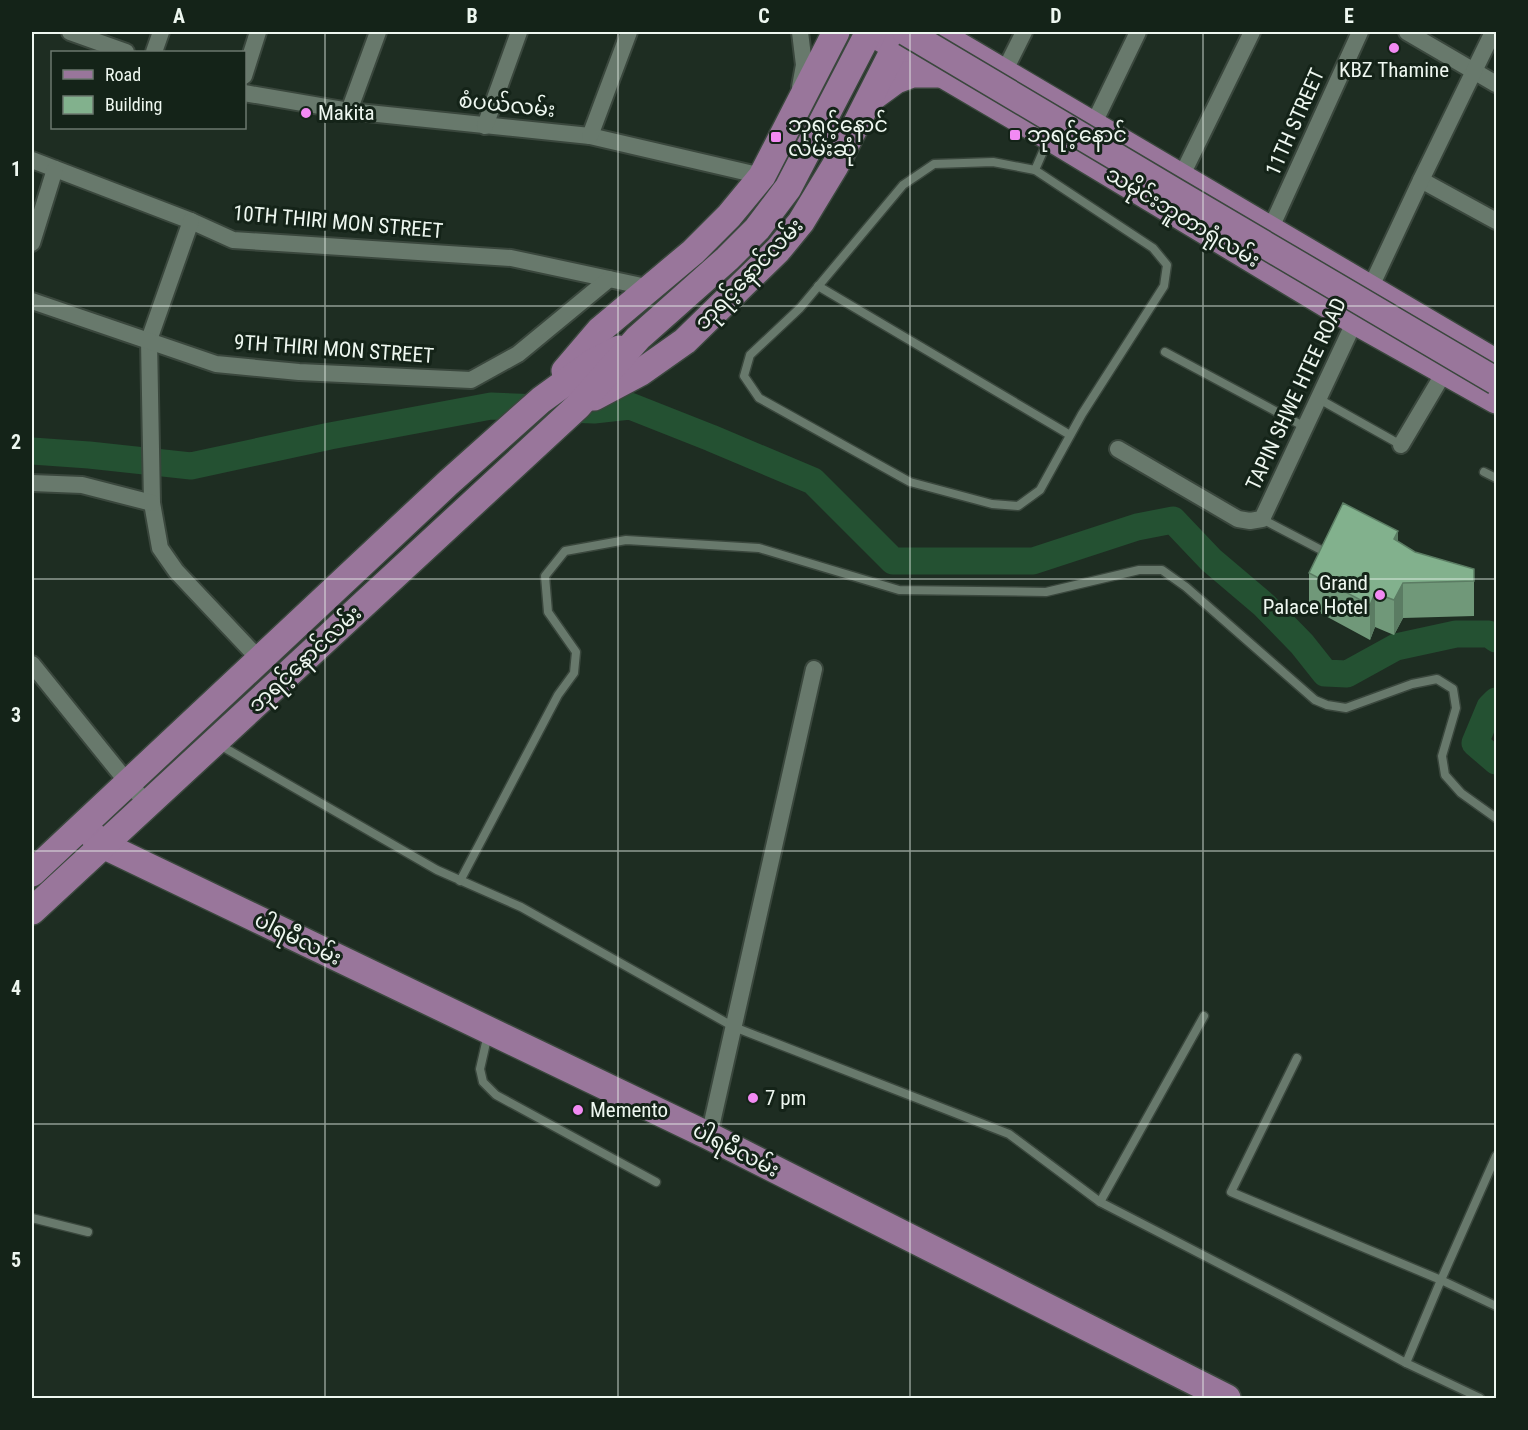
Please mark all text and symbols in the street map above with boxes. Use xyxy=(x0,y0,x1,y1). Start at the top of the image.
text: A xyxy=(173,4,185,28)
text: B xyxy=(466,4,478,28)
text: C xyxy=(758,4,770,28)
text: D xyxy=(1050,4,1062,28)
text: E xyxy=(1344,4,1354,28)
marker: KBZ Thamine xyxy=(1387,41,1401,55)
legend xyxy=(51,51,246,129)
place label: KBZ Thamine xyxy=(1339,58,1449,82)
text: Road xyxy=(105,64,141,85)
street label: 11TH STREET xyxy=(1261,65,1329,179)
street label: စံပယ်လမ်း xyxy=(457,84,557,122)
text: Building xyxy=(105,94,162,115)
place label: Makita xyxy=(318,101,374,125)
marker: Makita xyxy=(299,106,313,120)
place label: ဘုရင့်နောင် လမ်းဆုံ xyxy=(788,109,888,166)
place label: ဘုရင့်နောင် xyxy=(1027,119,1127,152)
marker: ဘုရင့်နောင် xyxy=(1008,128,1022,142)
marker: ဘုရင့်နောင် လမ်းဆုံ xyxy=(769,130,783,144)
text: 1 xyxy=(11,157,21,181)
street label: သမိုင်းဘူတာရုံလမ်း xyxy=(1099,158,1266,277)
street label: 10TH THIRI MON STREET xyxy=(232,201,444,243)
street label: ဘုရင့်နောင်လမ်း xyxy=(687,211,812,338)
street label: TAPIN SHWE HTEE ROAD xyxy=(1241,294,1351,494)
street label: 9TH THIRI MON STREET xyxy=(233,330,435,368)
text: 2 xyxy=(11,430,21,454)
place label: Grand Palace Hotel xyxy=(1263,571,1368,619)
marker: Grand Palace Hotel xyxy=(1373,588,1387,602)
street label: ဘုရင့်နောင်လမ်း xyxy=(241,598,370,721)
text: 3 xyxy=(11,703,21,727)
street label: ပါရမီလမ်း xyxy=(248,904,347,975)
text: 4 xyxy=(11,976,21,1000)
place label: 7 pm xyxy=(765,1086,806,1110)
marker: 7 pm xyxy=(746,1091,760,1105)
place label: Memento xyxy=(590,1098,668,1122)
marker: Memento xyxy=(571,1103,585,1117)
street label: ပါရမီလမ်း xyxy=(687,1115,785,1186)
text: 5 xyxy=(11,1248,21,1272)

